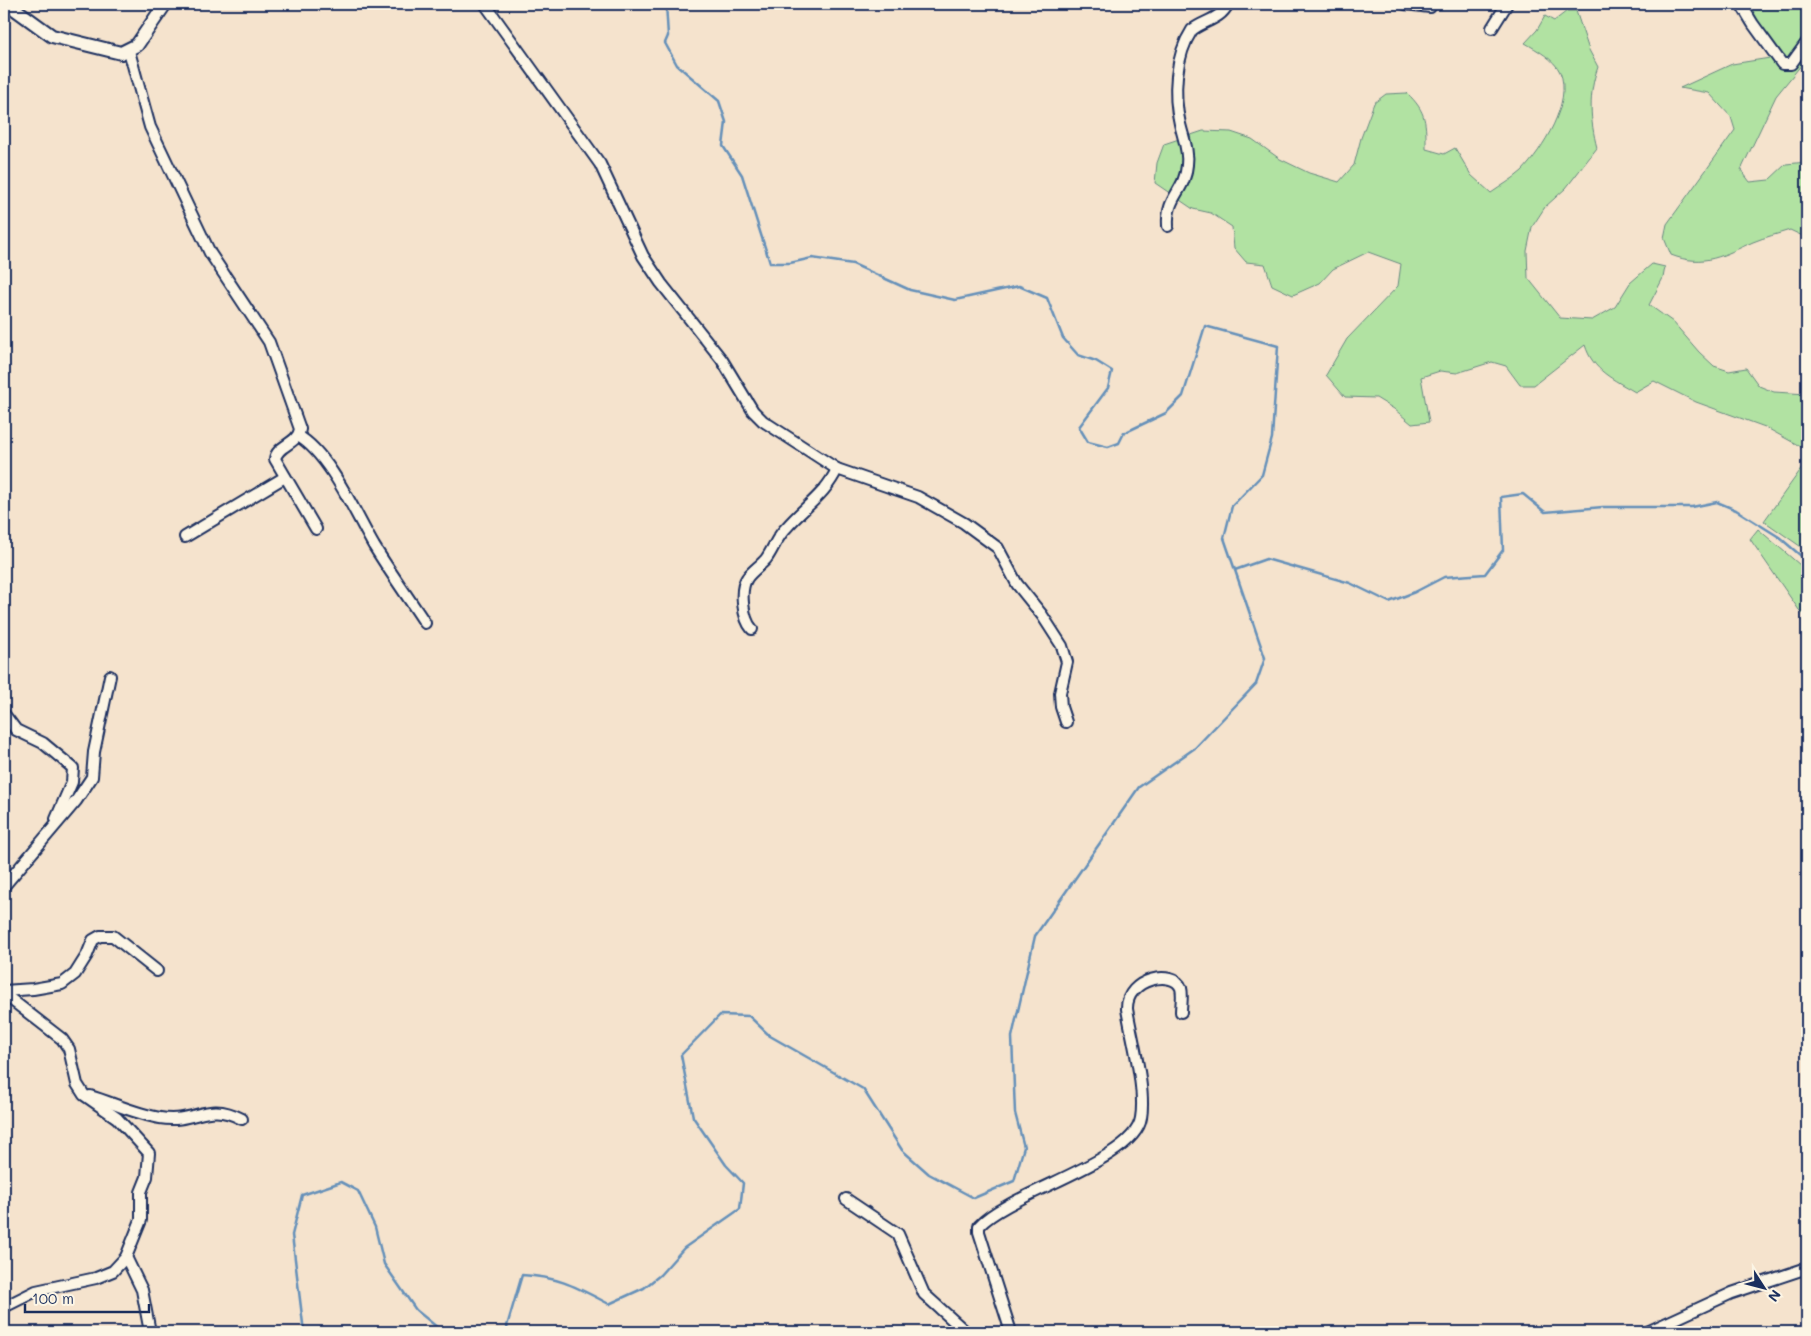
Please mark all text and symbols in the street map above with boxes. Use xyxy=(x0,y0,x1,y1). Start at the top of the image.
north arrow xyxy=(1738,1264,1788,1314)
scale bar xyxy=(25,1281,149,1313)
text: N xyxy=(1764,1286,1786,1306)
text: 100 m xyxy=(32,1288,74,1308)

